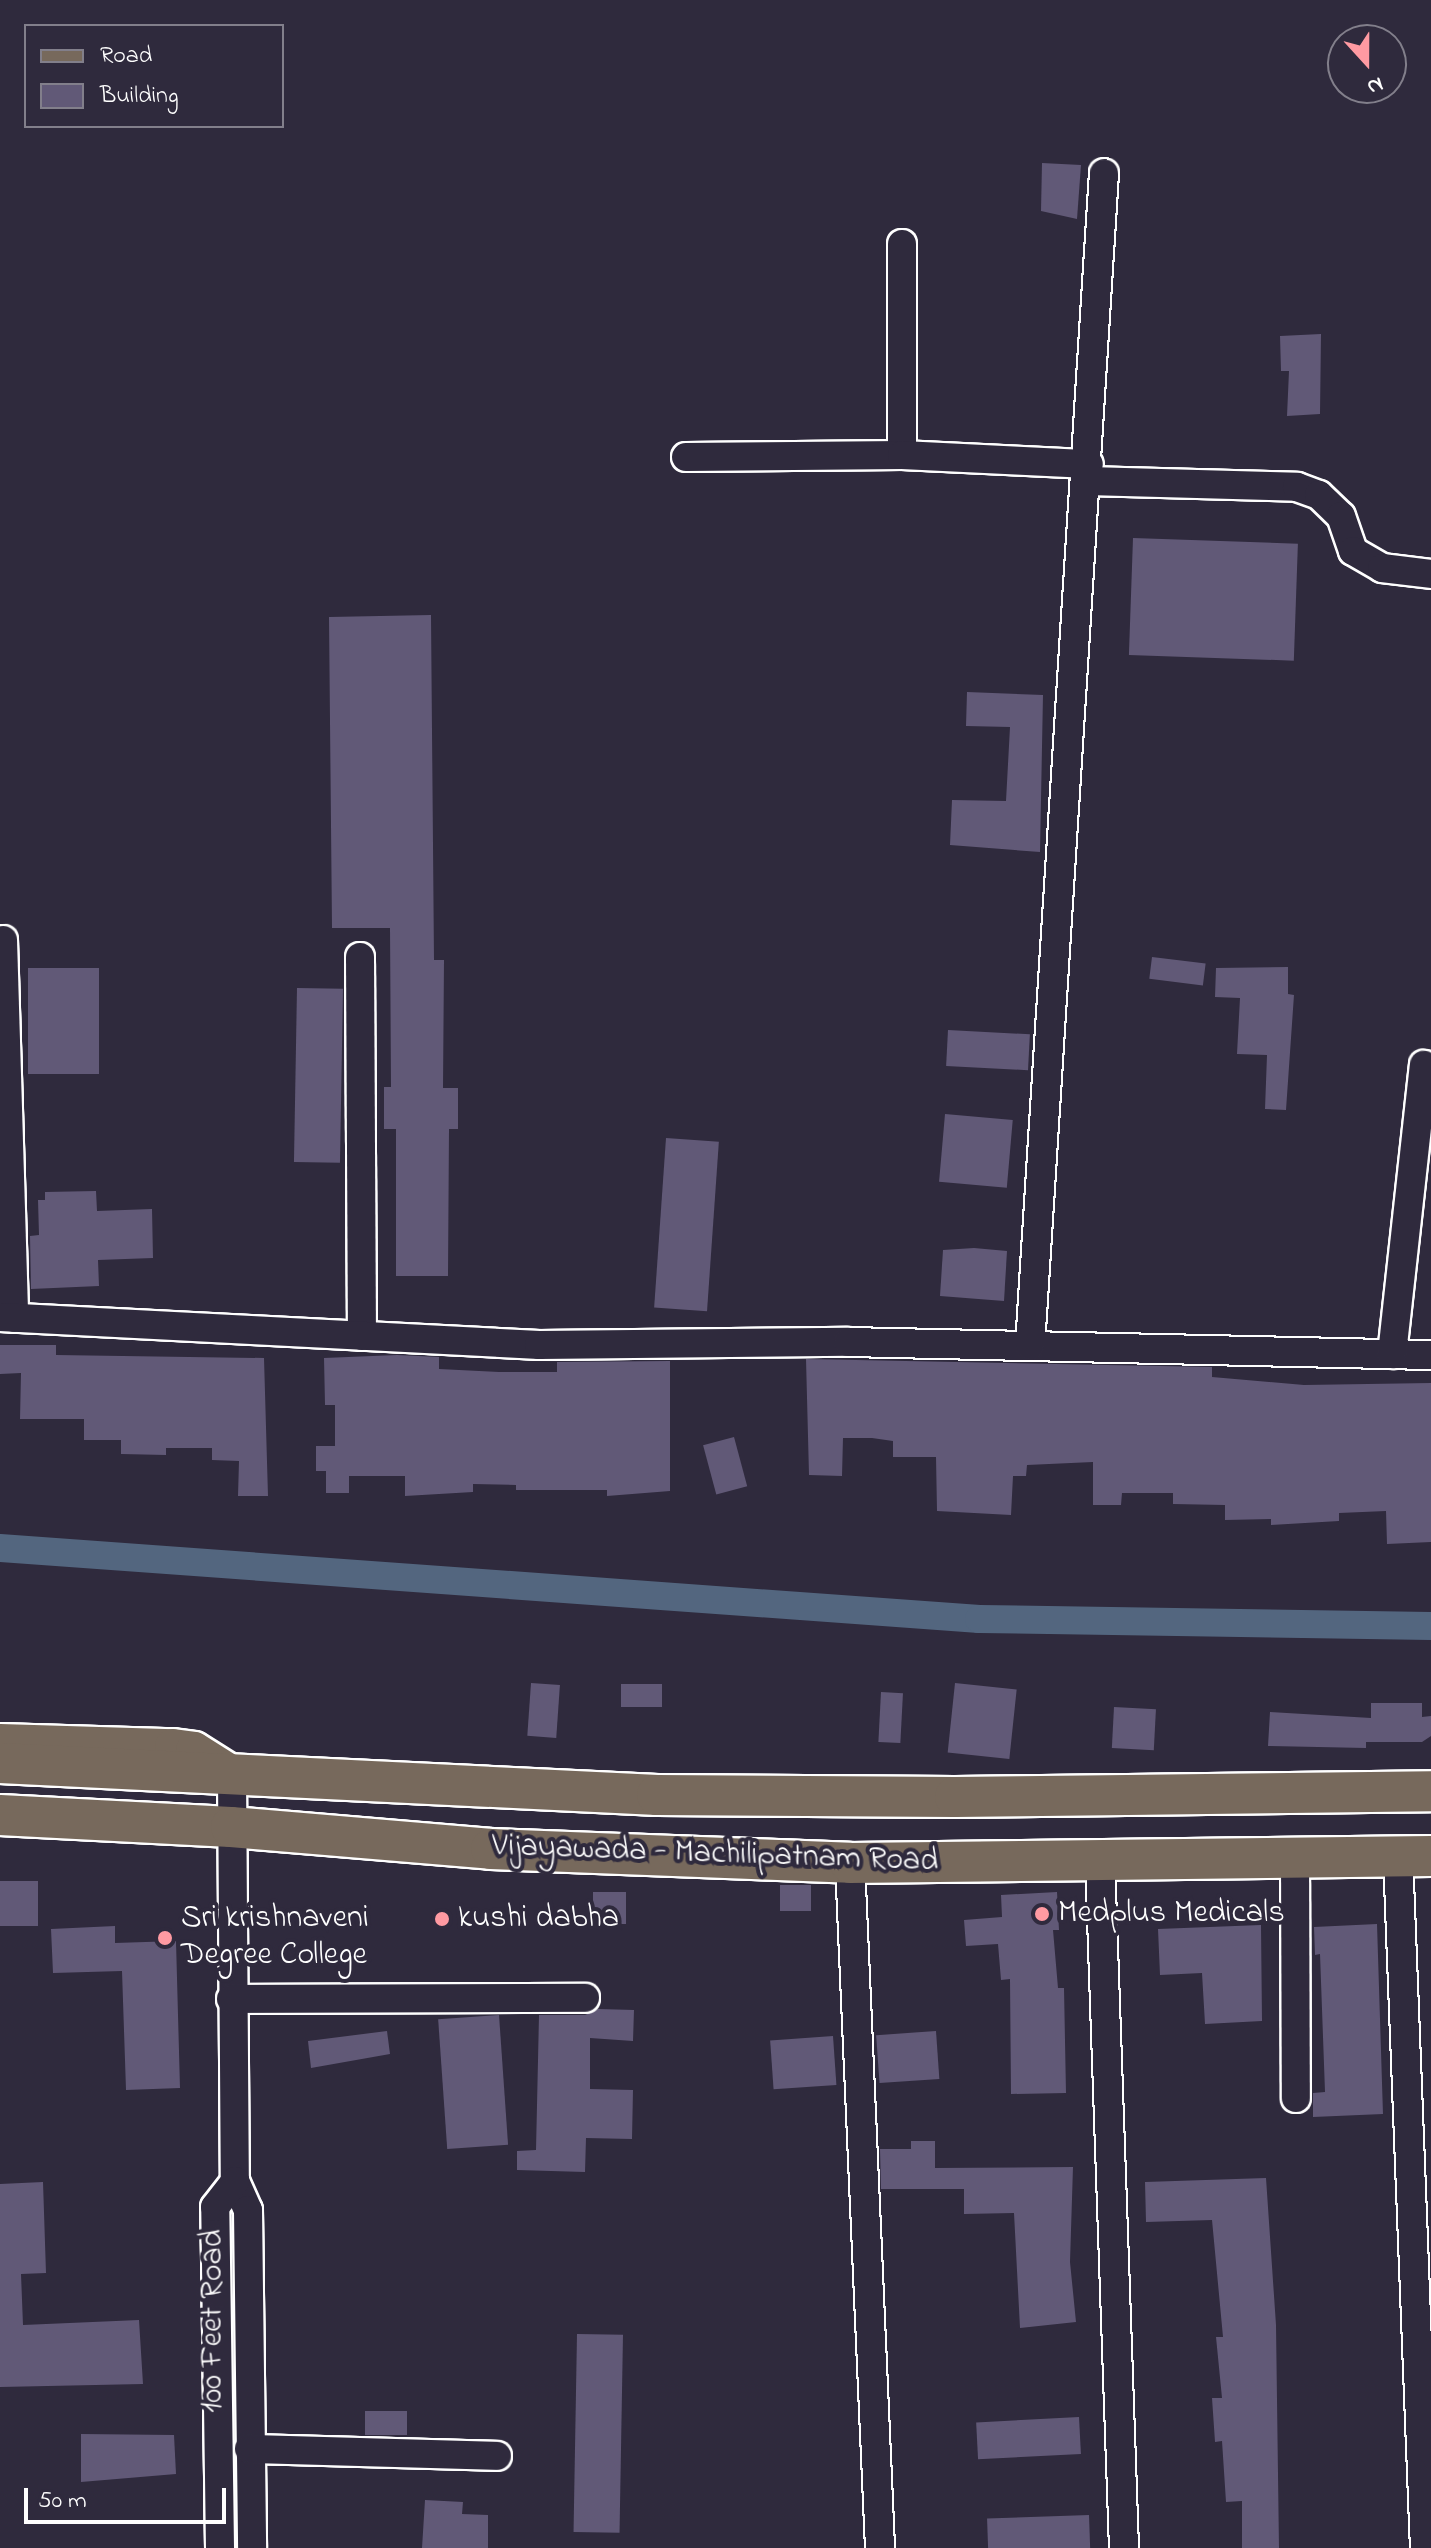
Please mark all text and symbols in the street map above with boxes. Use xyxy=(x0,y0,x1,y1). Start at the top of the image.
legend xyxy=(24,24,284,128)
north arrow xyxy=(1327,24,1407,104)
text: Road xyxy=(100,39,152,74)
text: N xyxy=(1362,67,1388,102)
text: Building xyxy=(100,79,179,114)
street label: Vijayawada - Machilipatnam Road xyxy=(491,1828,939,1882)
place label: Medplus Medicals xyxy=(1058,1895,1285,1933)
place label: kushi dabha xyxy=(458,1900,619,1938)
place label: Sri krishnaveni Degree College xyxy=(181,1901,369,1976)
marker: Medplus Medicals xyxy=(1033,1905,1051,1923)
marker: kushi dabha xyxy=(433,1910,451,1928)
marker: Sri krishnaveni Degree College xyxy=(156,1929,174,1947)
street label: 100 Feet Road xyxy=(195,2229,233,2413)
scale bar xyxy=(28,2472,230,2522)
text: 50 m xyxy=(38,2484,87,2519)

